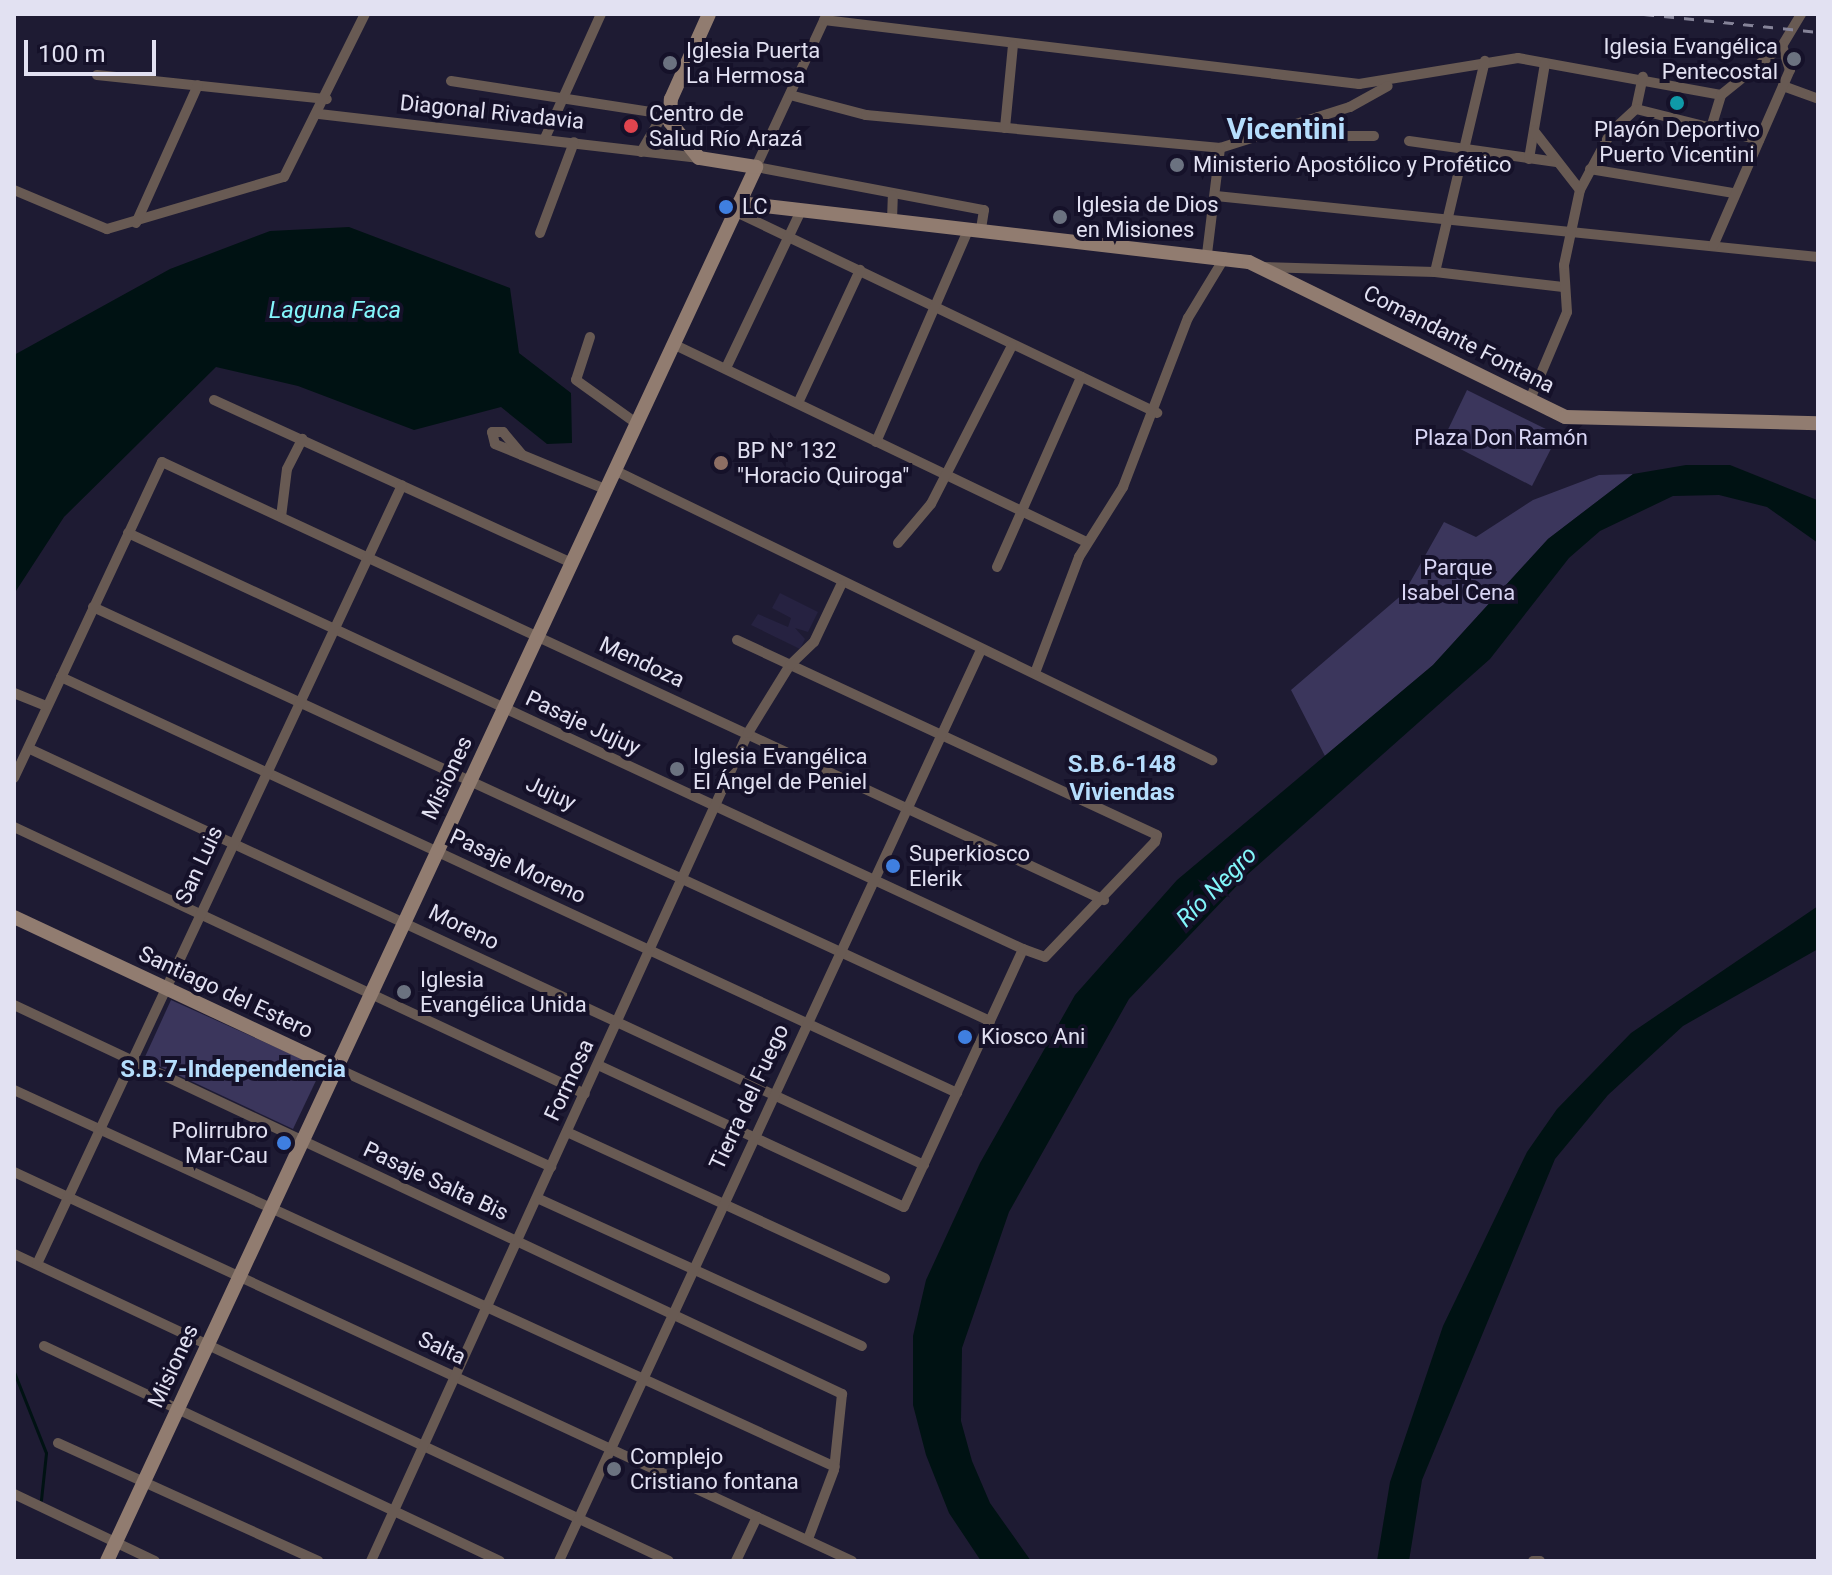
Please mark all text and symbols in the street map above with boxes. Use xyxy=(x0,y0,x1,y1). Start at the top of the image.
scale bar xyxy=(28,24,160,74)
place label: Iglesia Evangélica Pentecostal xyxy=(1603,33,1778,84)
place label: Iglesia Puerta La Hermosa xyxy=(686,37,820,88)
text: 100 m xyxy=(38,40,105,68)
marker: Iglesia Evangélica Pentecostal xyxy=(1785,50,1803,68)
marker: Iglesia Puerta La Hermosa xyxy=(661,54,679,72)
street label: Diagonal Rivadavia xyxy=(399,89,585,135)
marker: Playón Deportivo Puerto Vicentini xyxy=(1668,94,1686,112)
place label: Centro de Salud Río Arazá xyxy=(649,100,803,152)
district label: Vicentini xyxy=(1226,111,1346,147)
marker: Centro de Salud Río Arazá xyxy=(620,115,642,137)
place label: Playón Deportivo Puerto Vicentini xyxy=(1594,116,1760,168)
place label: Ministerio Apostólico y Profético xyxy=(1193,152,1512,178)
marker: Ministerio Apostólico y Profético xyxy=(1168,156,1186,174)
place label: Iglesia de Dios en Misiones xyxy=(1076,191,1219,242)
place label: LC xyxy=(742,194,767,220)
marker: LC xyxy=(717,198,735,216)
marker: Iglesia de Dios en Misiones xyxy=(1051,208,1069,226)
street label: Comandante Fontana xyxy=(1359,279,1559,399)
water label: Laguna Faca xyxy=(269,297,401,325)
park label: Plaza Don Ramón xyxy=(1414,425,1588,451)
place label: BP N° 132 "Horacio Quiroga" xyxy=(737,437,909,488)
marker: BP N° 132 "Horacio Quiroga" xyxy=(712,454,730,472)
park label: Parque Isabel Cena xyxy=(1401,554,1515,606)
street label: Mendoza xyxy=(595,631,689,693)
street label: Pasaje Jujuy xyxy=(521,685,645,761)
street label: Misiones xyxy=(416,732,478,824)
place label: Iglesia Evangélica El Ángel de Peniel xyxy=(693,743,868,794)
district label: S.B.6-148 Viviendas xyxy=(1068,751,1176,807)
marker: Iglesia Evangélica El Ángel de Peniel xyxy=(668,760,686,778)
street label: Jujuy xyxy=(522,770,580,816)
street label: San Luis xyxy=(170,822,228,908)
street label: Pasaje Moreno xyxy=(446,823,590,909)
place label: Superkiosco Elerik xyxy=(909,840,1030,892)
water label: Río Negro xyxy=(1171,841,1263,933)
marker: Superkiosco Elerik xyxy=(884,857,902,875)
street label: Moreno xyxy=(424,899,504,955)
street label: Santiago del Estero xyxy=(135,940,317,1044)
place label: Iglesia Evangélica Unida xyxy=(420,966,587,1018)
marker: Iglesia Evangélica Unida xyxy=(395,983,413,1001)
street label: Tierra del Fuego xyxy=(704,1020,794,1174)
place label: Kiosco Ani xyxy=(981,1024,1085,1050)
marker: Kiosco Ani xyxy=(956,1028,974,1046)
street label: Formosa xyxy=(539,1035,599,1125)
district label: S.B.7-Independencia xyxy=(120,1056,346,1084)
place label: Polirrubro Mar-Cau xyxy=(172,1117,268,1168)
marker: Polirrubro Mar-Cau xyxy=(275,1134,293,1152)
street label: Pasaje Salta Bis xyxy=(359,1136,513,1226)
street label: Misiones xyxy=(142,1320,204,1412)
street label: Salta xyxy=(414,1326,470,1370)
place label: Complejo Cristiano fontana xyxy=(630,1443,799,1494)
marker: Complejo Cristiano fontana xyxy=(605,1460,623,1478)

